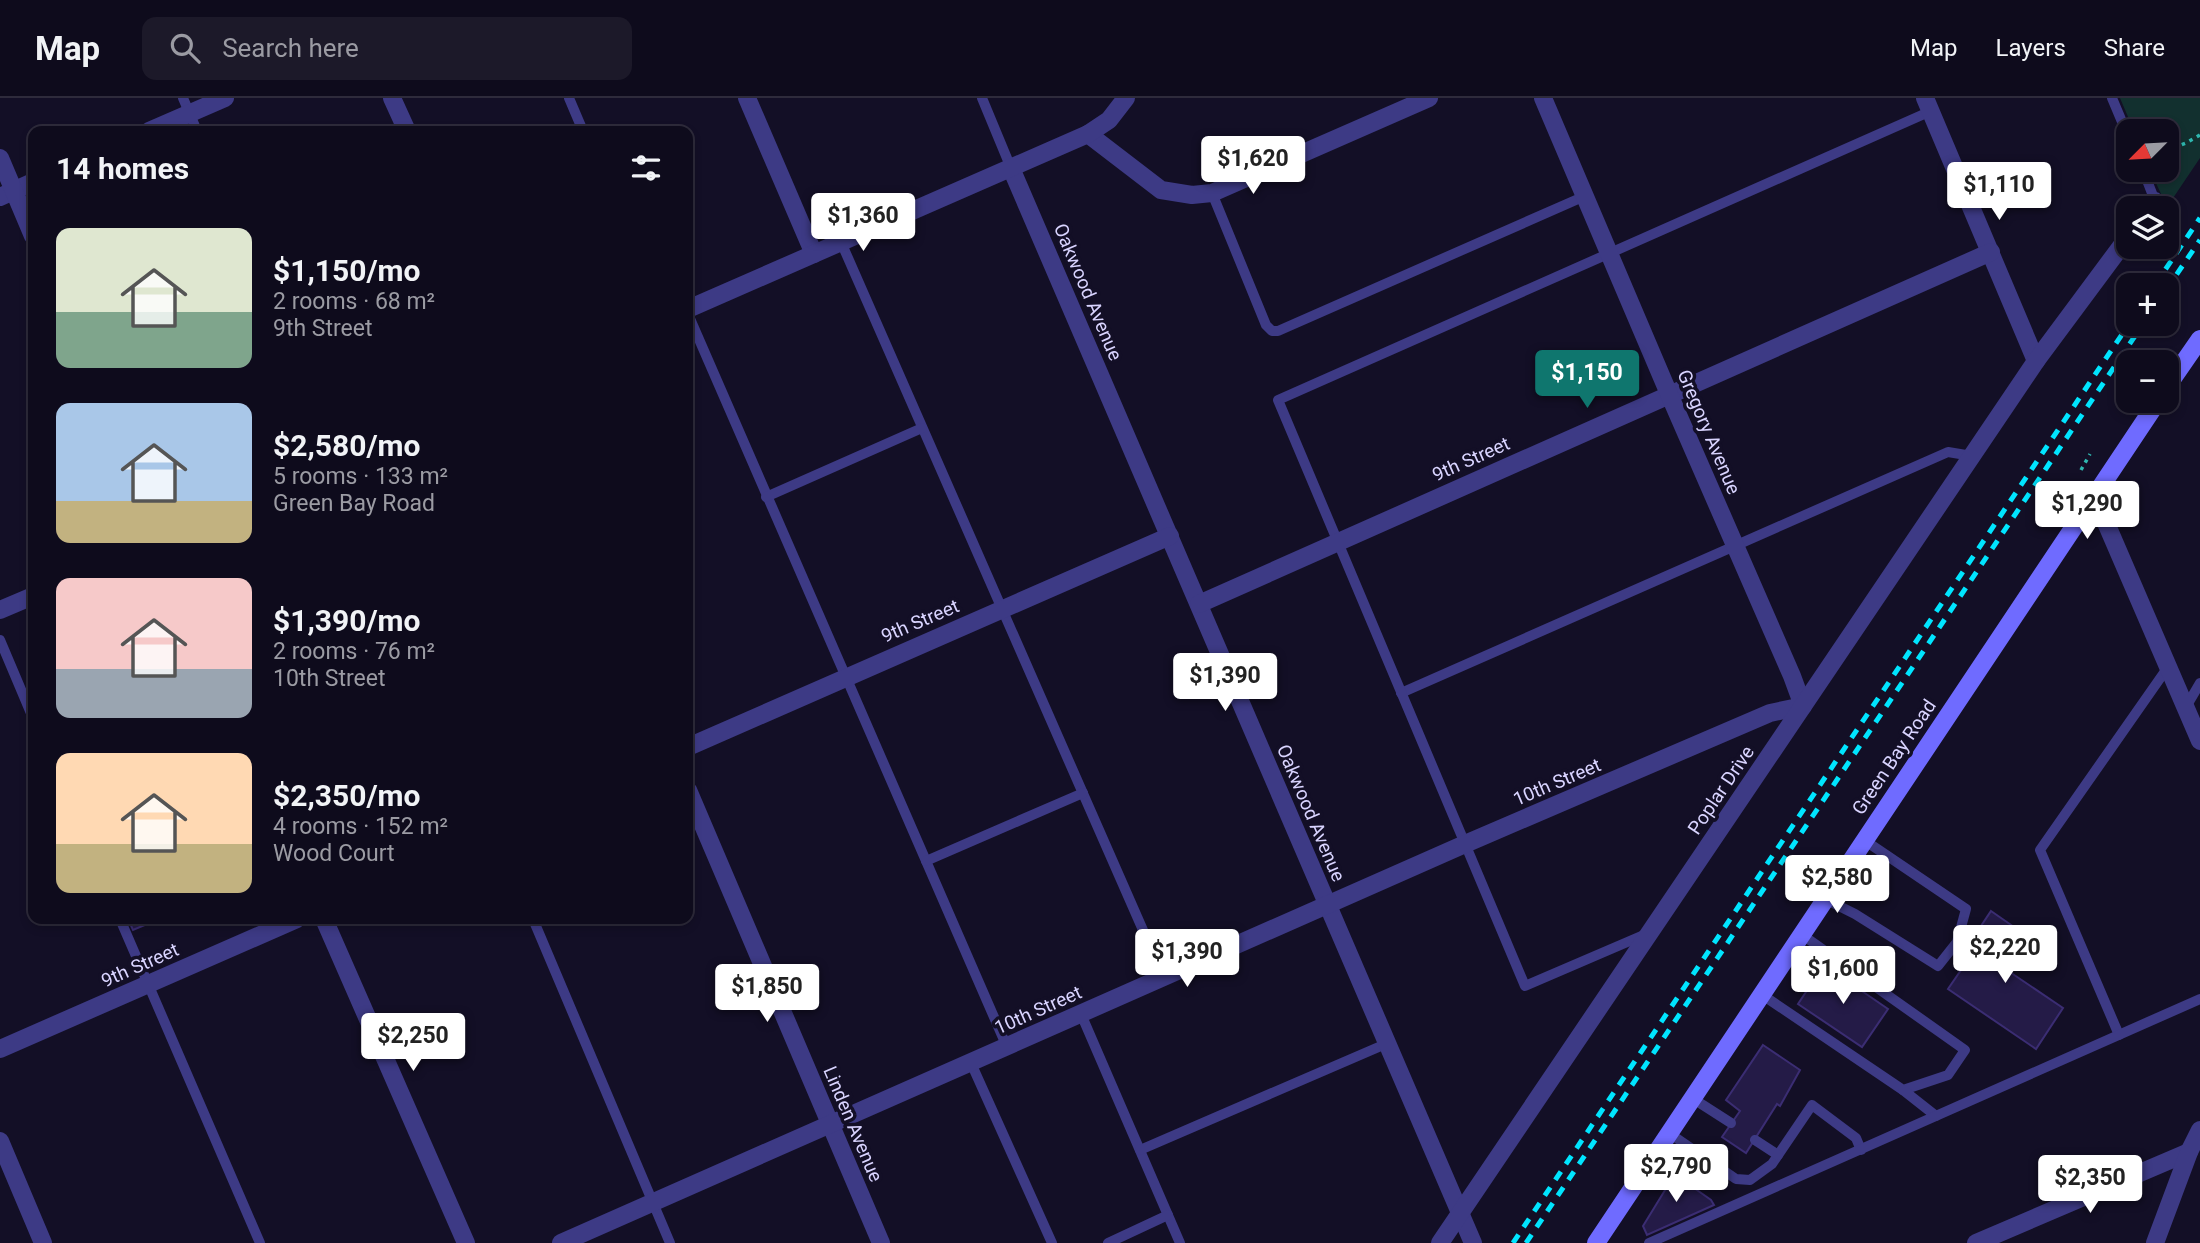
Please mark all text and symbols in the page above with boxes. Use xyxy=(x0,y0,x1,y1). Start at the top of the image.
search box xyxy=(142,17,632,80)
text: Map xyxy=(35,29,100,68)
icon: search xyxy=(166,29,204,67)
text: Search here xyxy=(222,33,359,63)
text: Map xyxy=(1910,34,1958,62)
text: Layers xyxy=(1996,34,2066,62)
text: Share xyxy=(2104,34,2165,62)
north arrow xyxy=(2116,119,2179,182)
map controls xyxy=(2116,119,2179,413)
pin: $1,620 xyxy=(1196,136,1310,196)
text: $1,620 xyxy=(1217,145,1289,172)
icon: filters xyxy=(627,149,665,187)
text: 14 homes xyxy=(56,151,189,186)
pin: $1,110 xyxy=(1942,162,2056,222)
text: $1,110 xyxy=(1963,171,2035,198)
pin: $1,360 xyxy=(806,194,920,253)
button: layers xyxy=(2116,196,2179,259)
text: $1,360 xyxy=(827,202,899,229)
street label: Oakwood Avenue xyxy=(1049,220,1127,364)
text: $1,150/mo xyxy=(273,253,421,288)
icon: home xyxy=(112,256,196,340)
button: + xyxy=(2116,273,2179,336)
text: 2 rooms · 68 m² xyxy=(273,288,435,315)
text: 9th Street xyxy=(273,315,373,342)
pin: $1,150 xyxy=(1530,350,1644,410)
button: − xyxy=(2116,350,2179,413)
text: $1,150 xyxy=(1551,359,1623,386)
street label: Gregory Avenue xyxy=(1672,366,1746,498)
text: $2,580/mo xyxy=(273,428,421,463)
icon: home xyxy=(112,431,196,515)
street label: 9th Street xyxy=(1429,432,1513,486)
text: 5 rooms · 133 m² xyxy=(273,463,448,490)
pin: $1,290 xyxy=(2030,482,2144,541)
text: Green Bay Road xyxy=(273,490,435,517)
text: $1,290 xyxy=(2051,490,2123,517)
street label: 9th Street xyxy=(878,594,962,648)
text: $1,390/mo xyxy=(273,603,421,638)
icon: home xyxy=(112,606,196,690)
text: 2 rooms · 76 m² xyxy=(273,638,435,665)
pin: $1,390 xyxy=(1168,654,1282,713)
text: $1,390 xyxy=(1189,662,1261,689)
text: 10th Street xyxy=(273,665,385,692)
street label: Green Bay Road xyxy=(1847,695,1941,819)
street label: Oakwood Avenue xyxy=(1272,741,1350,885)
street label: Poplar Drive xyxy=(1683,741,1759,839)
street label: 10th Street xyxy=(1510,753,1604,811)
text: $2,350/mo xyxy=(273,778,421,813)
icon: home xyxy=(112,781,196,865)
text: 4 rooms · 152 m² xyxy=(273,813,448,840)
text: Wood Court xyxy=(273,840,395,867)
pin: $2,580 xyxy=(1780,856,1894,915)
text: $2,580 xyxy=(1801,864,1873,891)
pin: $2,220 xyxy=(1948,926,2062,985)
pin: $1,390 xyxy=(1130,930,1244,989)
text: $2,220 xyxy=(1969,934,2041,961)
street label: 9th Street xyxy=(98,938,182,992)
text: $1,390 xyxy=(1151,938,1223,965)
pin: $1,600 xyxy=(1786,946,1900,1006)
text: $1,600 xyxy=(1807,955,1879,982)
pin: $1,850 xyxy=(710,964,824,1024)
text: $1,850 xyxy=(731,973,803,1000)
street label: 10th Street xyxy=(991,981,1085,1039)
pin: $2,250 xyxy=(356,1014,470,1073)
text: $2,250 xyxy=(377,1022,449,1049)
street label: Linden Avenue xyxy=(818,1063,888,1185)
pin: $2,790 xyxy=(1619,1144,1733,1204)
text: $2,790 xyxy=(1640,1153,1712,1180)
pin: $2,350 xyxy=(2033,1156,2147,1215)
text: $2,350 xyxy=(2054,1164,2126,1191)

